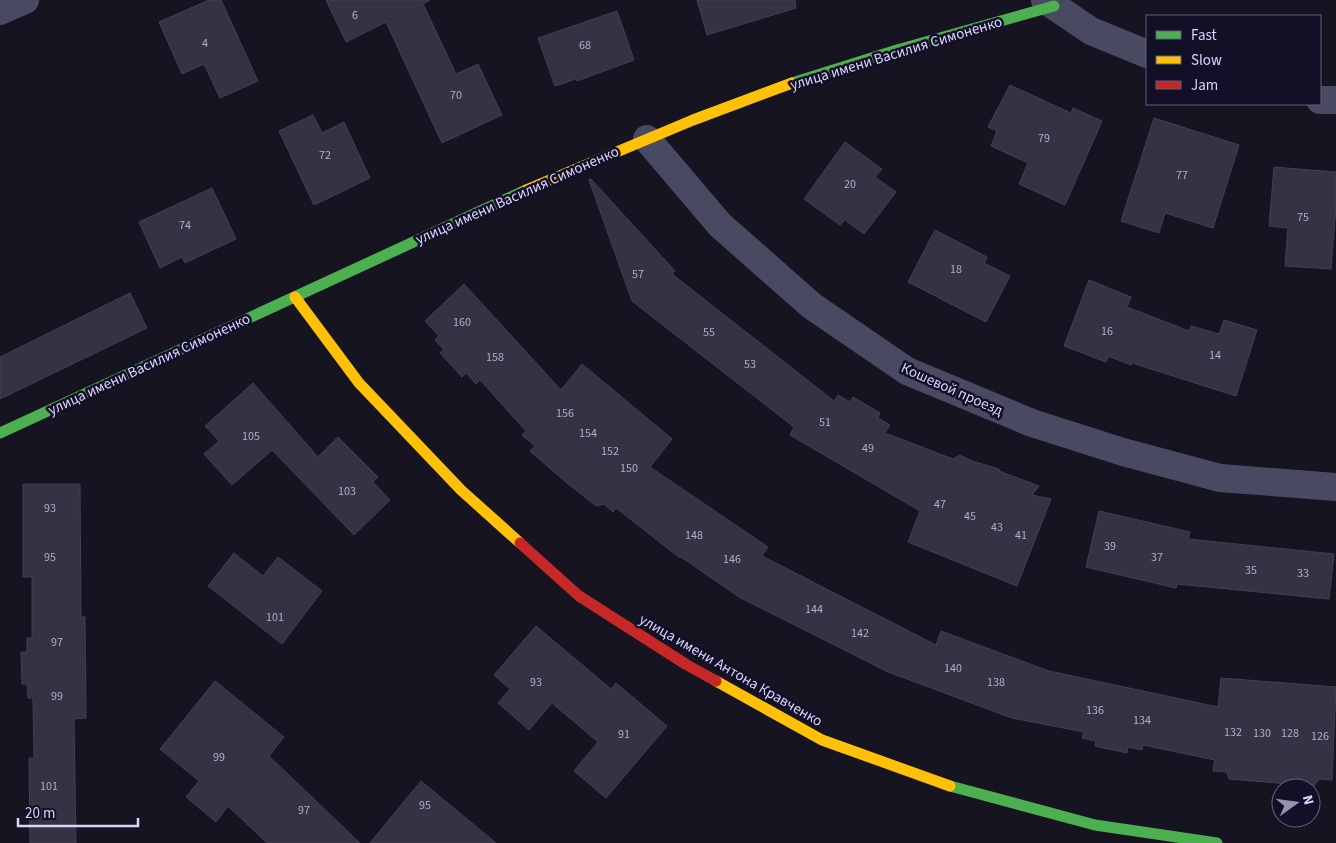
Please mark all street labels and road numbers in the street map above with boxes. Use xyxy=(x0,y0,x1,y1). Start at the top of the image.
street label: улица имени Василия Симоненко xyxy=(788,11,1005,96)
street label: улица имени Василия Симоненко xyxy=(412,141,622,250)
street label: улица имени Василия Симоненко xyxy=(45,308,254,421)
street label: Кошевой проезд xyxy=(897,358,1006,421)
street label: улица имени Антона Кравченко xyxy=(635,609,826,732)

